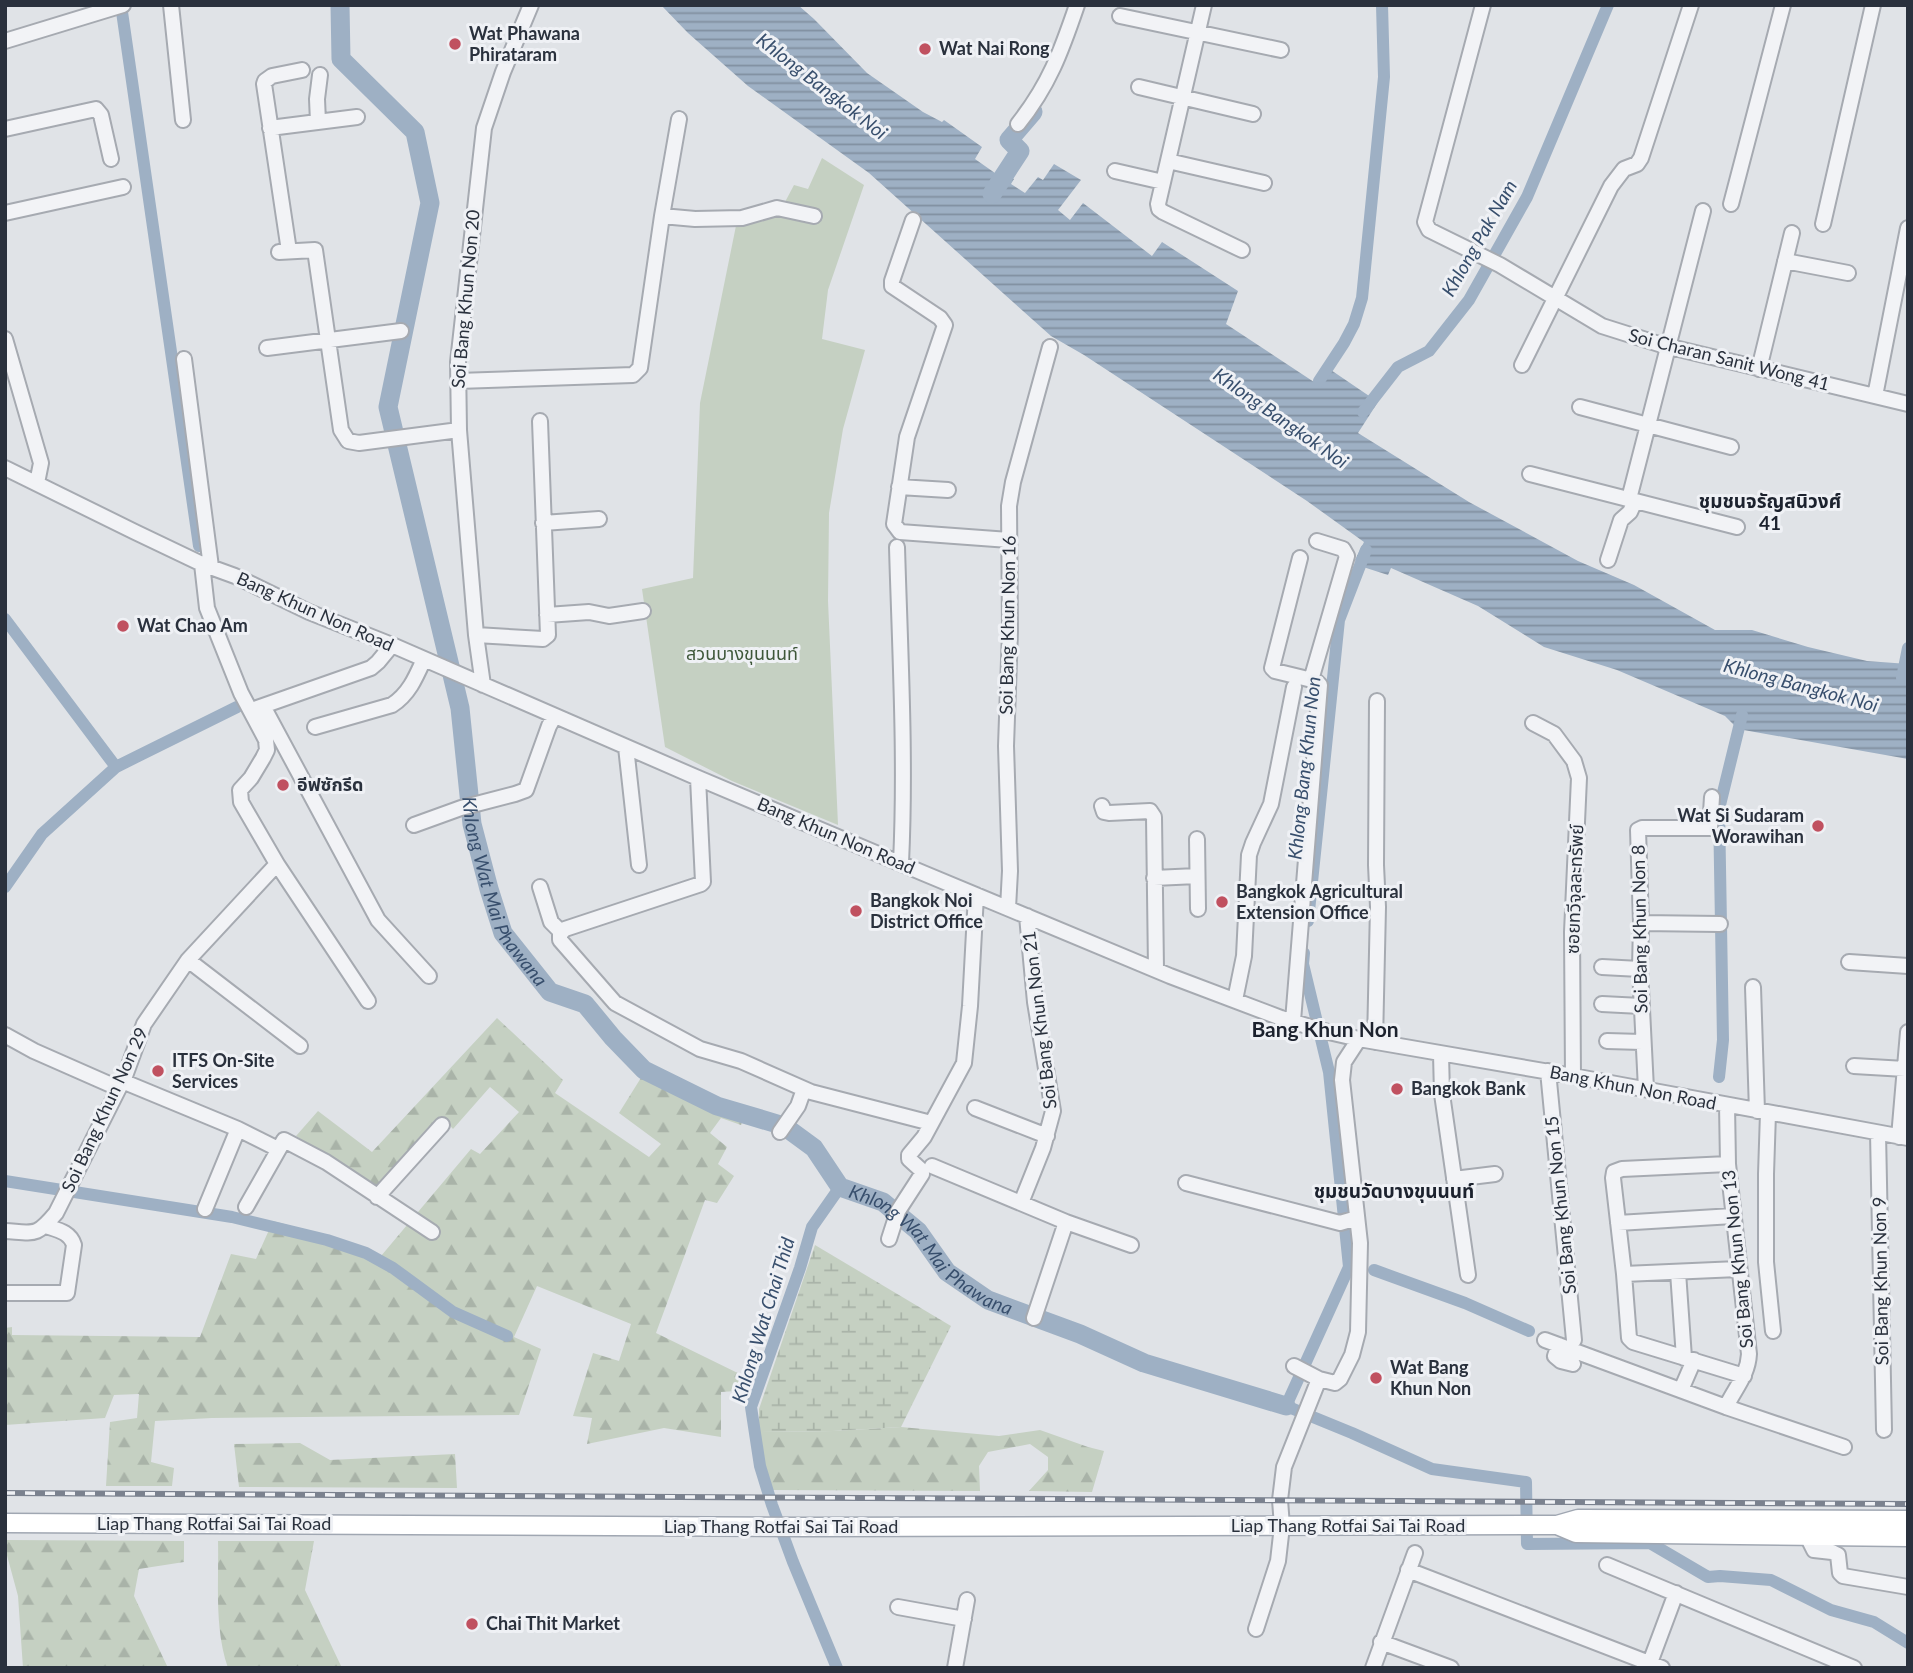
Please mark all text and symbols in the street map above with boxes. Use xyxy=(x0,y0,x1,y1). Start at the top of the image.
place label: Wat Phawana Phirataram xyxy=(469,22,580,65)
water label: Khlong Bangkok Noi xyxy=(753,28,893,144)
marker: Wat Phawana Phirataram xyxy=(447,36,463,52)
place label: Wat Nai Rong xyxy=(939,37,1050,59)
marker: Wat Nai Rong xyxy=(917,41,933,57)
water label: Khlong Pak Nam xyxy=(1436,175,1521,300)
street label: Soi Bang Khun Non 20 xyxy=(446,209,484,389)
street label: Soi Charan Sanit Wong 41 xyxy=(1626,323,1832,395)
water label: Khlong Bangkok Noi xyxy=(1209,363,1354,473)
district label: ชุมชนจรัญสนิวงศ์ 41 xyxy=(1699,489,1841,534)
street label: Soi Bang Khun Non 16 xyxy=(994,535,1020,715)
street label: Bang Khun Non Road xyxy=(234,567,397,656)
place label: Wat Chao Am xyxy=(137,614,248,636)
marker: Wat Chao Am xyxy=(115,618,131,634)
park label: สวนบางขุนนนท์ xyxy=(686,642,798,665)
water label: Khlong Bangkok Noi xyxy=(1721,653,1882,716)
water label: Khlong Bang Khun Non xyxy=(1282,675,1325,861)
place label: อีฟซักรีด xyxy=(297,773,363,795)
marker: อีฟซักรีด xyxy=(275,777,291,793)
street label: Bang Khun Non Road xyxy=(754,792,919,878)
water label: Khlong Wat Mai Phawana xyxy=(458,795,553,990)
place label: Wat Si Sudaram Worawihan xyxy=(1677,804,1804,847)
marker: Wat Si Sudaram Worawihan xyxy=(1810,818,1826,834)
street label: ซอยทวีจุลละทรัพย์ xyxy=(1561,823,1588,954)
street label: Soi Bang Khun Non 8 xyxy=(1627,844,1651,1014)
place label: Bangkok Agricultural Extension Office xyxy=(1236,880,1403,923)
place label: Bangkok Noi District Office xyxy=(870,889,983,932)
marker: Bangkok Agricultural Extension Office xyxy=(1214,894,1230,910)
marker: Bangkok Noi District Office xyxy=(848,903,864,919)
street label: Soi Bang Khun Non 21 xyxy=(1017,930,1061,1110)
district label: Bang Khun Non xyxy=(1251,1016,1399,1041)
street label: Soi Bang Khun Non 29 xyxy=(56,1024,152,1195)
place label: ITFS On-Site Services xyxy=(172,1049,275,1092)
street label: Bang Khun Non Road xyxy=(1548,1060,1718,1114)
marker: ITFS On-Site Services xyxy=(150,1063,166,1079)
place label: Bangkok Bank xyxy=(1411,1077,1526,1099)
marker: Bangkok Bank xyxy=(1389,1081,1405,1097)
street label: Soi Bang Khun Non 15 xyxy=(1540,1115,1580,1295)
street label: Soi Bang Khun Non 13 xyxy=(1717,1169,1757,1349)
water label: Khlong Wat Mai Phawana xyxy=(846,1179,1016,1319)
district label: ชุมชนวัดบางขุนนนท์ xyxy=(1314,1179,1474,1203)
street label: Soi Bang Khun Non 9 xyxy=(1868,1196,1892,1366)
water label: Khlong Wat Chai Thid xyxy=(726,1234,799,1405)
place label: Wat Bang Khun Non xyxy=(1390,1356,1471,1399)
marker: Wat Bang Khun Non xyxy=(1368,1370,1384,1386)
street label: Liap Thang Rotfai Sai Tai Road xyxy=(97,1512,331,1534)
street label: Liap Thang Rotfai Sai Tai Road xyxy=(1231,1514,1465,1536)
street label: Liap Thang Rotfai Sai Tai Road xyxy=(664,1515,898,1537)
place label: Chai Thit Market xyxy=(486,1612,620,1634)
marker: Chai Thit Market xyxy=(464,1616,480,1632)

